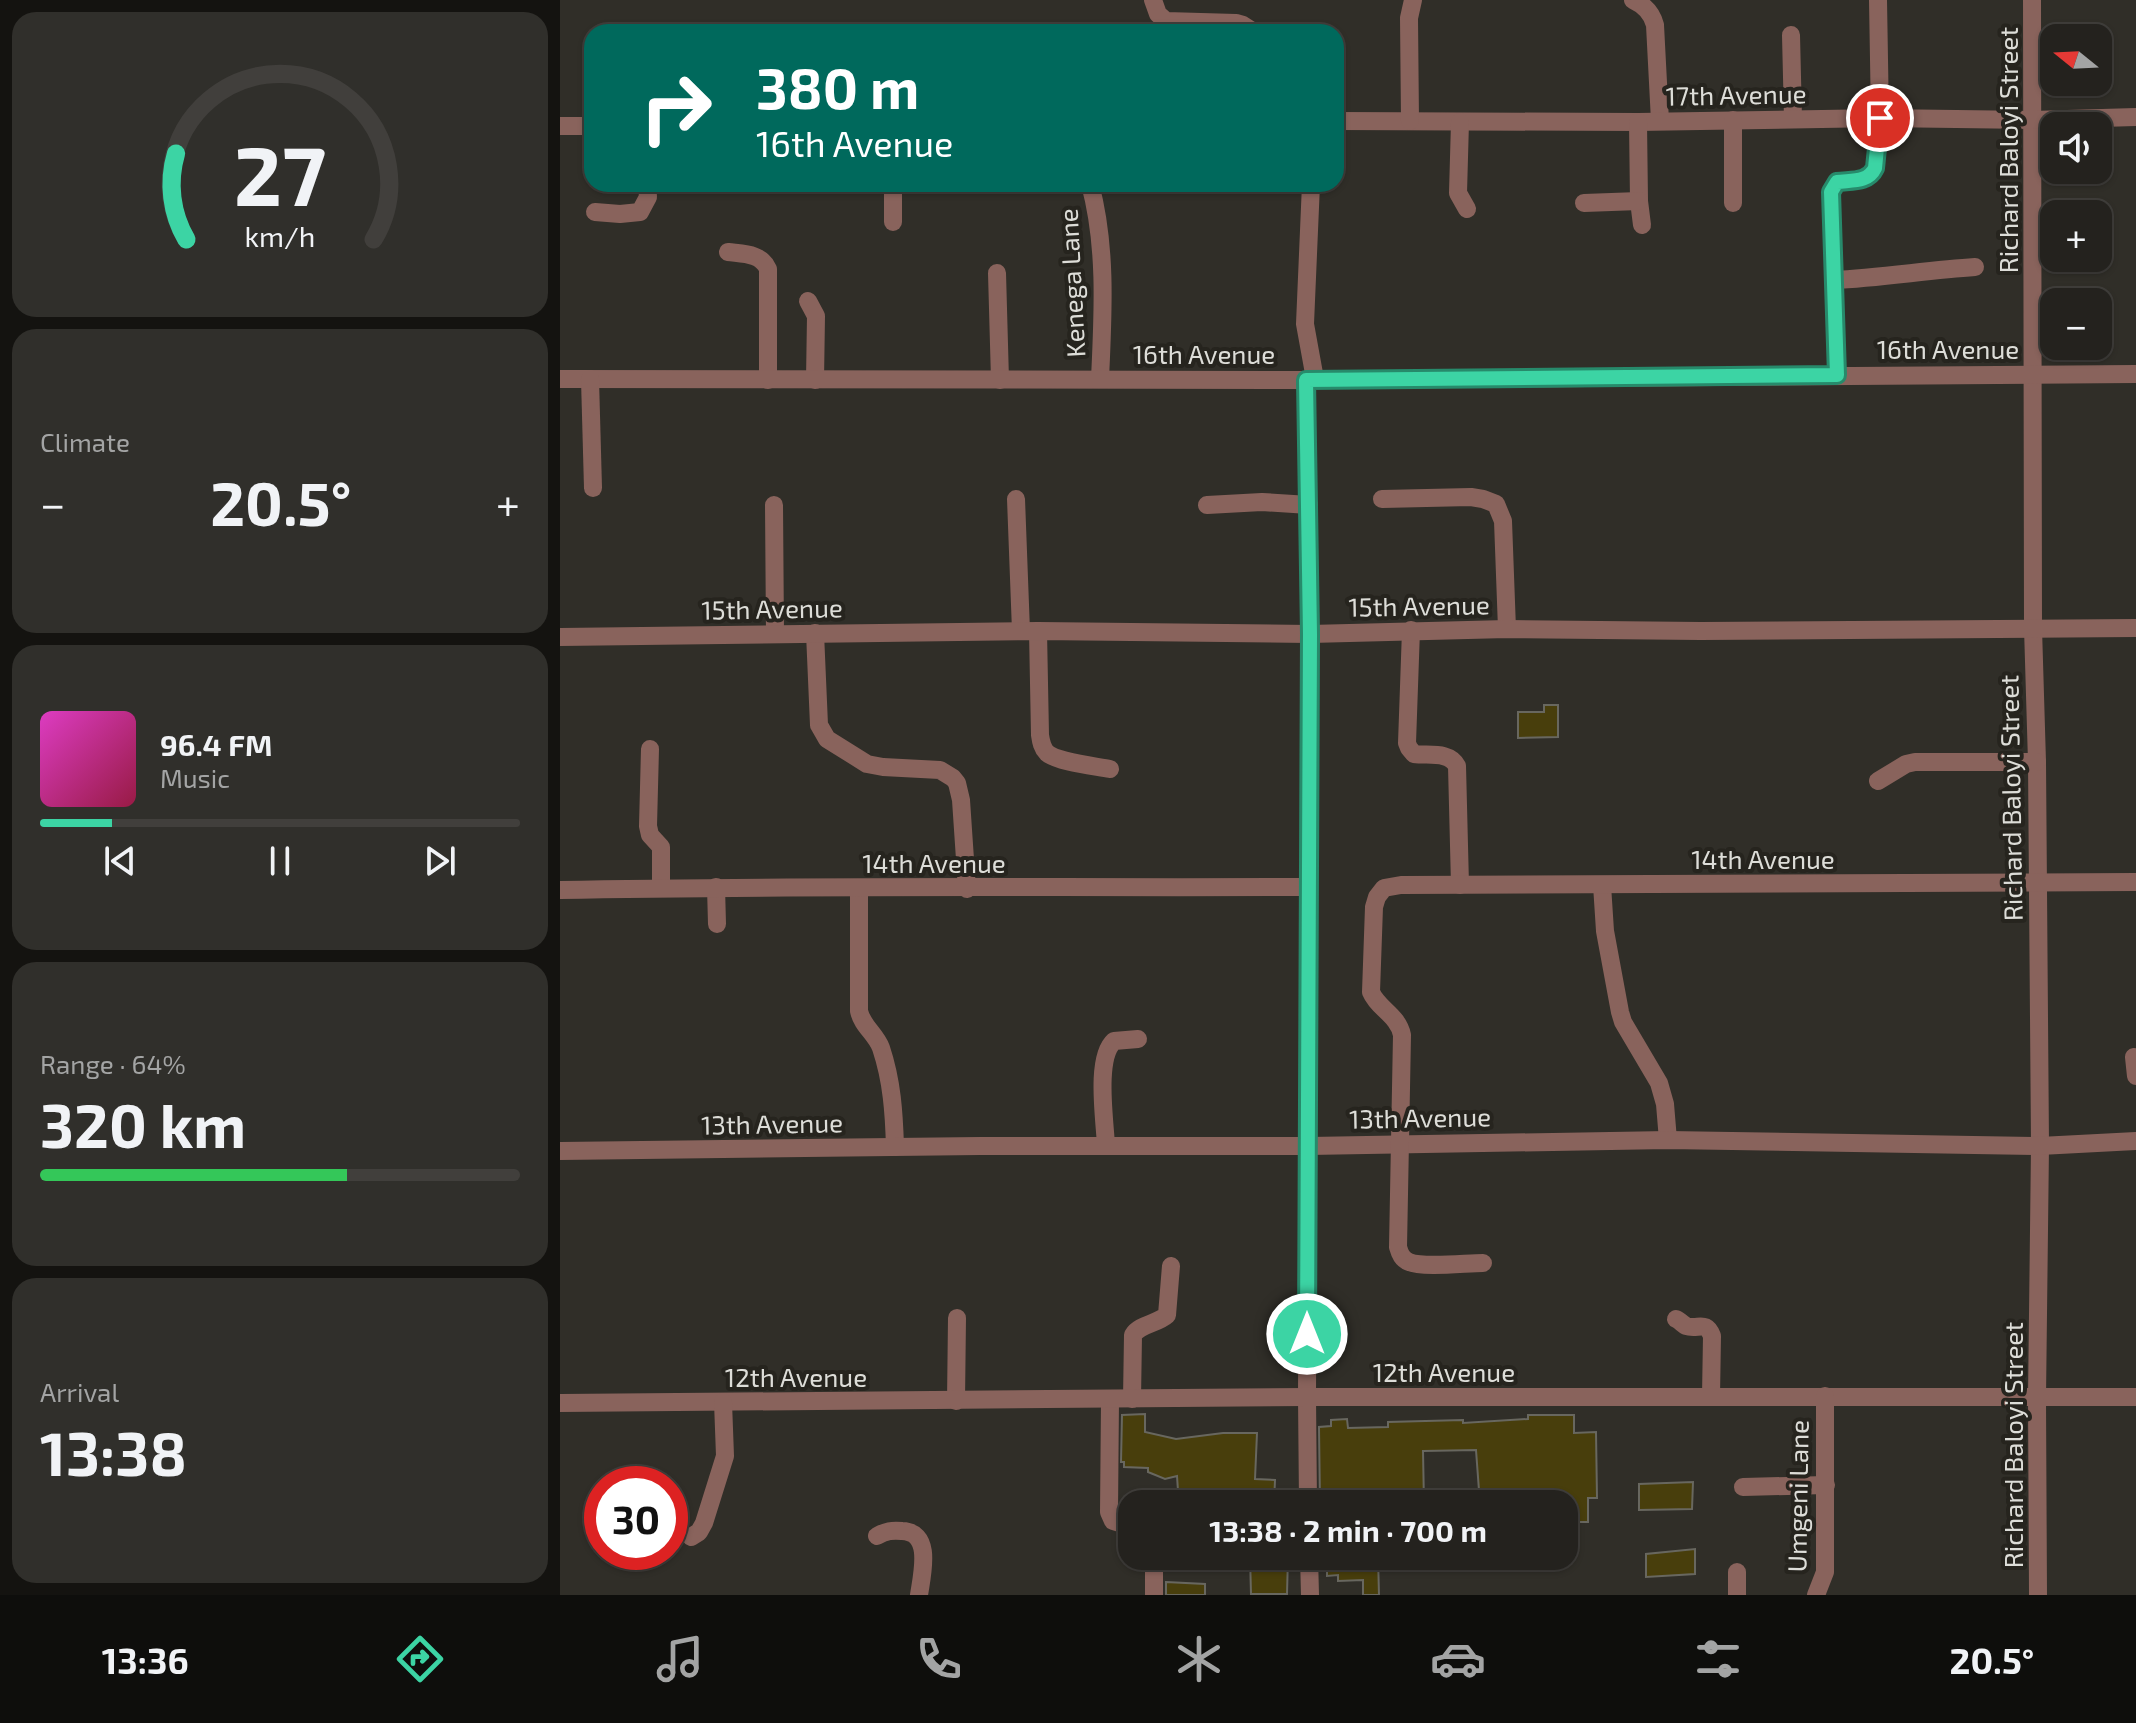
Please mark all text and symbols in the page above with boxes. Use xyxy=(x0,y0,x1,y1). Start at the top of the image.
north arrow xyxy=(2040,24,2112,96)
map controls xyxy=(2040,24,2112,360)
street label: Richard Baloyi Street xyxy=(1992,27,2023,273)
text: 380 m xyxy=(756,53,919,120)
icon: right xyxy=(624,56,728,160)
street label: 17th Avenue xyxy=(1665,77,1807,111)
pin xyxy=(1846,84,1914,152)
icon: arrive xyxy=(1858,96,1902,140)
button: sound xyxy=(2040,112,2112,184)
text: 16th Avenue xyxy=(756,121,953,164)
text: 27 xyxy=(234,123,326,223)
button: + xyxy=(2040,200,2112,272)
street label: Kenega Lane xyxy=(1052,208,1090,358)
text: km/h xyxy=(245,218,315,253)
button: − xyxy=(2040,288,2112,360)
street label: 16th Avenue xyxy=(1877,333,2019,364)
street label: 16th Avenue xyxy=(1133,338,1275,369)
text: Climate xyxy=(40,426,130,457)
text: 20.5° xyxy=(210,466,351,538)
text: − xyxy=(40,476,66,529)
text: + xyxy=(496,476,520,529)
street label: 15th Avenue xyxy=(1348,588,1490,622)
street label: 15th Avenue xyxy=(701,591,843,625)
street label: Richard Baloyi Street xyxy=(1992,674,2028,921)
text: 96.4 FM xyxy=(160,726,272,762)
text: Music xyxy=(160,762,230,793)
icon: previous xyxy=(98,839,142,883)
icon: pause xyxy=(258,839,302,883)
icon: next xyxy=(418,839,462,883)
street label: 14th Avenue xyxy=(1691,843,1835,874)
street label: 14th Avenue xyxy=(862,847,1006,878)
text: Range · 64% xyxy=(40,1048,186,1079)
text: 320 km xyxy=(40,1088,246,1160)
street label: 13th Avenue xyxy=(1349,1100,1491,1134)
street label: 13th Avenue xyxy=(701,1106,843,1140)
position arrow xyxy=(1265,1292,1349,1376)
street label: Richard Baloyi Street xyxy=(1997,1322,2028,1568)
street label: 12th Avenue xyxy=(1373,1356,1515,1387)
street label: 12th Avenue xyxy=(725,1361,867,1392)
text: Arrival xyxy=(40,1376,119,1407)
text: 13:38 xyxy=(40,1416,187,1488)
street label: Umgeni Lane xyxy=(1780,1419,1814,1573)
speed limit sign: 30 xyxy=(584,1466,688,1570)
text: 13:38 · 2 min · 700 m xyxy=(1209,1512,1487,1548)
icon: directions xyxy=(392,1631,448,1687)
icon: music xyxy=(652,1631,708,1687)
icon: phone xyxy=(911,1631,967,1687)
icon: climate xyxy=(1171,1631,1227,1687)
icon: car xyxy=(1430,1631,1486,1687)
icon: filters xyxy=(1690,1631,1746,1687)
text: 13:36 xyxy=(102,1638,189,1681)
text: 20.5° xyxy=(1949,1638,2034,1681)

